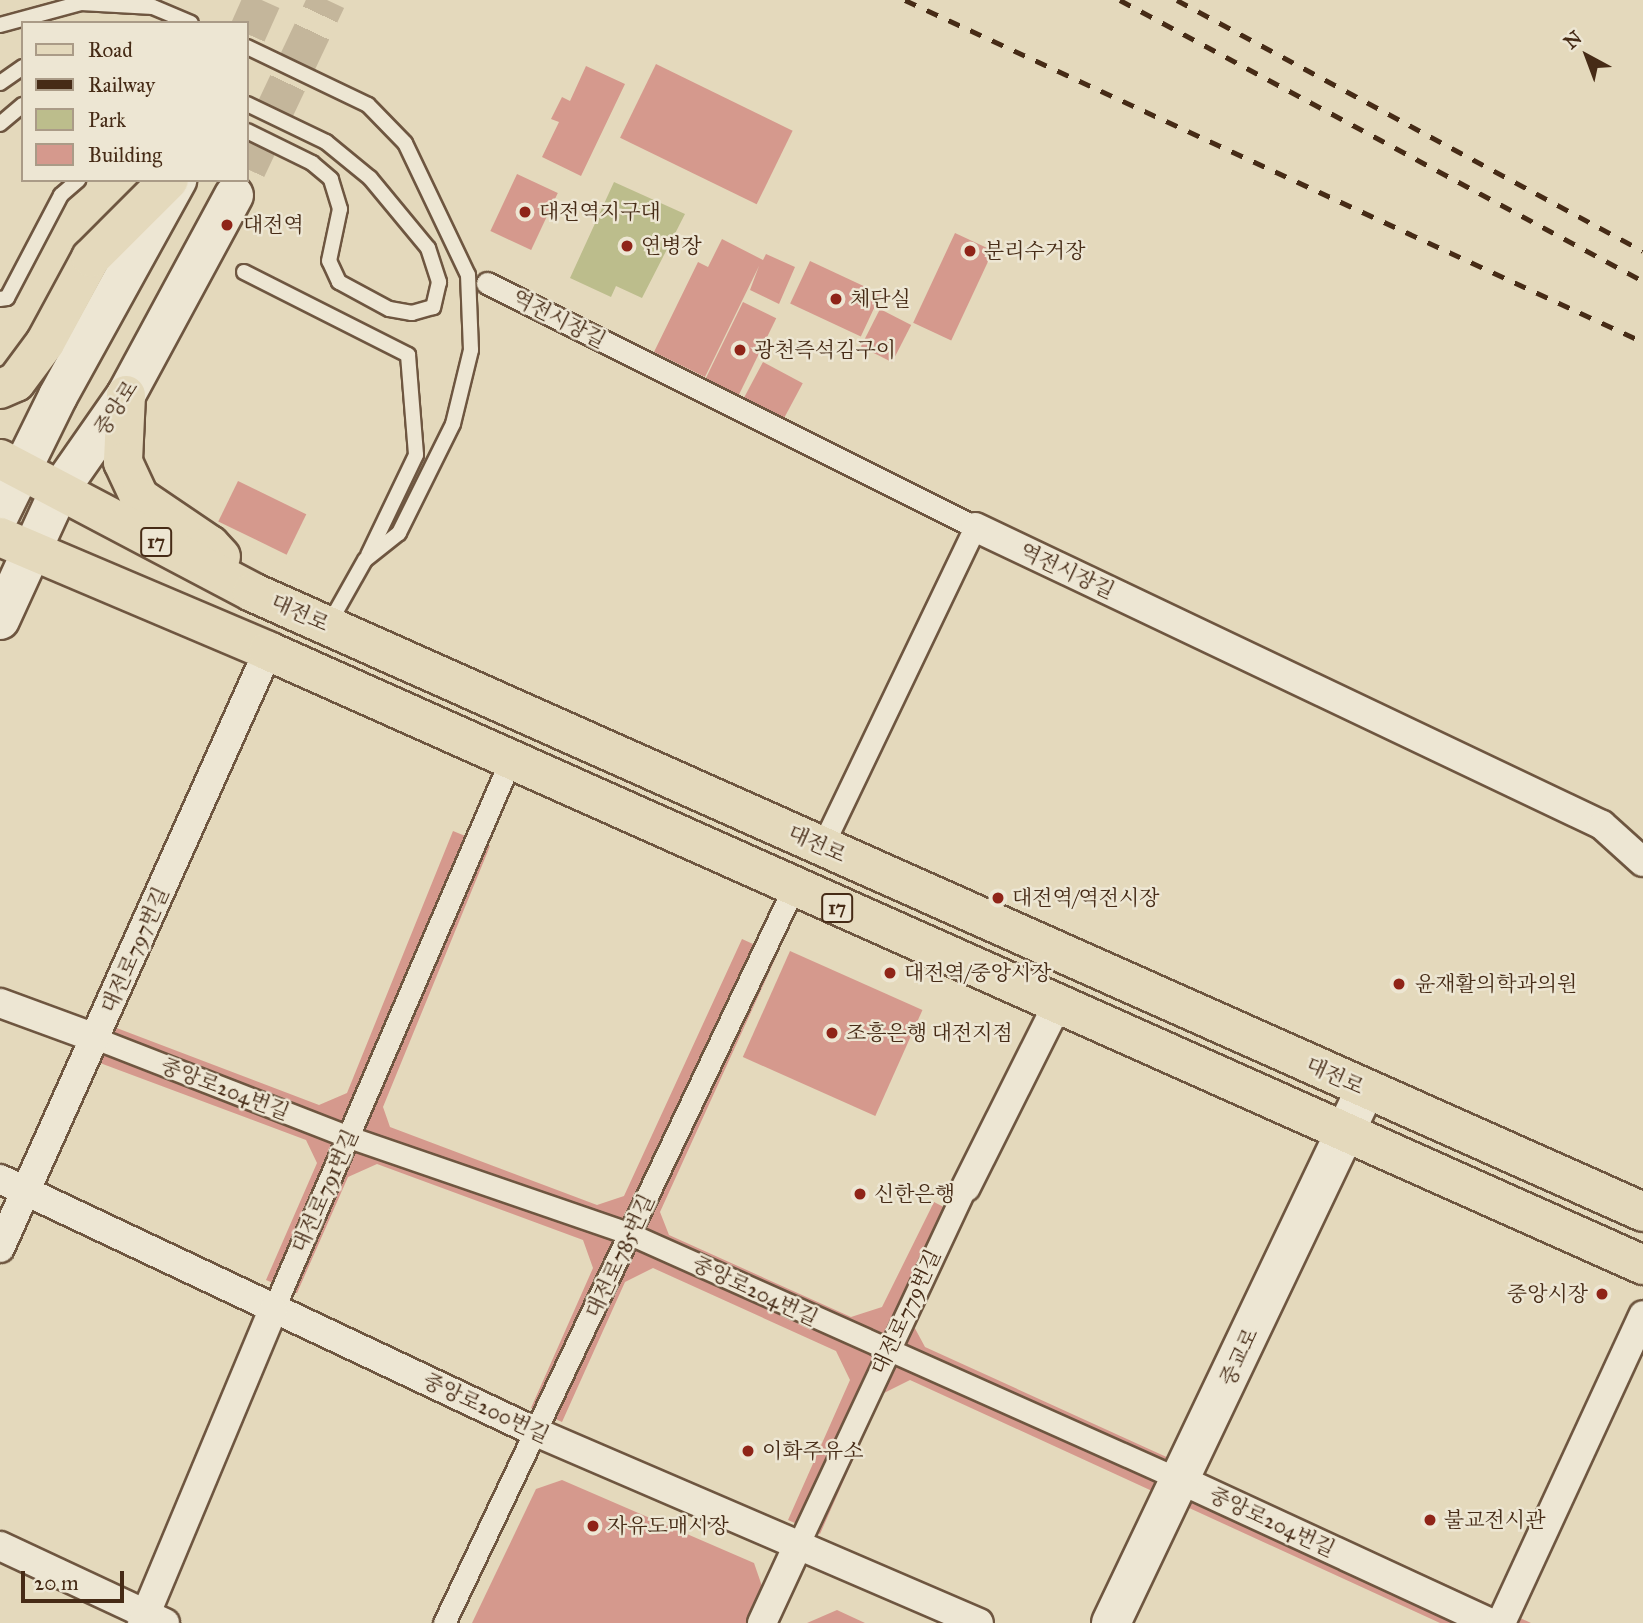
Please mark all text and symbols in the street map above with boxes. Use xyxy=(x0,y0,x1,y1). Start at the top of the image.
legend xyxy=(21,21,248,182)
north arrow xyxy=(1552,21,1622,91)
text: N xyxy=(1559,26,1587,54)
text: Road xyxy=(88,37,133,63)
text: Railway xyxy=(88,72,155,98)
text: Park xyxy=(88,107,126,133)
text: Building xyxy=(88,142,162,168)
place label: 대전역지구대 xyxy=(539,199,661,225)
marker: 대전역지구대 xyxy=(517,204,533,220)
place label: 대전역 xyxy=(243,212,304,238)
marker: 대전역 xyxy=(217,215,237,235)
place label: 연병장 xyxy=(641,233,702,259)
marker: 연병장 xyxy=(619,238,635,254)
place label: 분리수거장 xyxy=(984,238,1085,264)
marker: 분리수거장 xyxy=(962,243,978,259)
street label: 역전시장길 xyxy=(508,285,610,353)
place label: 체단실 xyxy=(850,286,911,312)
marker: 체단실 xyxy=(828,291,844,307)
place label: 광천즉석김구이 xyxy=(754,337,896,363)
marker: 광천즉석김구이 xyxy=(732,342,748,358)
street label: 중앙로 xyxy=(89,376,143,440)
road number: 17 xyxy=(138,526,174,558)
street label: 역전시장길 xyxy=(1016,538,1118,604)
street label: 대전로 xyxy=(267,589,333,637)
street label: 대전로 xyxy=(784,820,850,868)
street label: 대전로797번길 xyxy=(96,883,174,1017)
place label: 대전역/역전시장 xyxy=(1012,885,1160,911)
marker: 대전역/역전시장 xyxy=(990,890,1006,906)
road number: 17 xyxy=(820,893,854,924)
place label: 대전역/중앙시장 xyxy=(904,960,1052,986)
marker: 대전역/중앙시장 xyxy=(882,965,898,981)
place label: 윤재활의학과의원 xyxy=(1415,971,1577,997)
marker: 윤재활의학과의원 xyxy=(1389,974,1409,994)
place label: 조흥은행 대전지점 xyxy=(846,1020,1013,1046)
marker: 조흥은행 대전지점 xyxy=(824,1025,840,1041)
street label: 대전로 xyxy=(1302,1052,1368,1100)
street label: 중앙로204번길 xyxy=(157,1053,293,1125)
street label: 대전로791번길 xyxy=(287,1126,363,1256)
place label: 신한은행 xyxy=(874,1181,955,1207)
marker: 신한은행 xyxy=(852,1186,868,1202)
street label: 대전로785번길 xyxy=(580,1190,660,1322)
street label: 대전로779번길 xyxy=(866,1245,946,1379)
street label: 중앙로204번길 xyxy=(688,1251,822,1331)
place label: 중앙시장 xyxy=(1507,1281,1588,1307)
marker: 중앙시장 xyxy=(1594,1286,1610,1302)
street label: 중교로 xyxy=(1215,1324,1263,1390)
street label: 중앙로200번길 xyxy=(419,1368,553,1448)
place label: 이화주유소 xyxy=(762,1438,863,1464)
marker: 이화주유소 xyxy=(740,1443,756,1459)
street label: 중앙로204번길 xyxy=(1205,1482,1339,1562)
place label: 불교전시관 xyxy=(1444,1507,1545,1533)
marker: 불교전시관 xyxy=(1422,1512,1438,1528)
place label: 자유도매시장 xyxy=(607,1513,729,1539)
marker: 자유도매시장 xyxy=(585,1518,601,1534)
scale bar xyxy=(24,1556,128,1600)
text: 20 m xyxy=(34,1570,79,1596)

